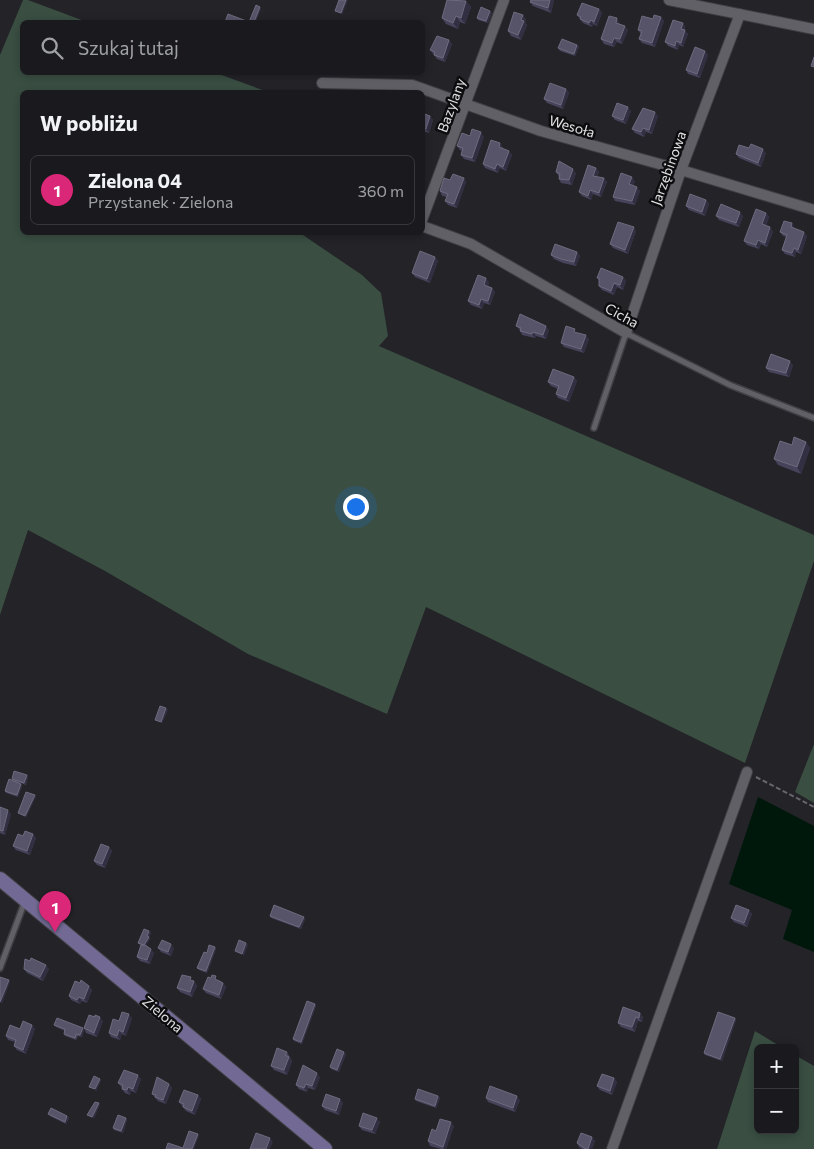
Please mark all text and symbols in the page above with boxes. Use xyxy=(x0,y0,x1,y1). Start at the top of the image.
search box xyxy=(20,20,425,75)
icon: search xyxy=(38,34,66,62)
text: Szukaj tutaj xyxy=(78,36,179,59)
street label: Bazylany xyxy=(433,76,469,134)
text: W pobliżu xyxy=(40,110,138,135)
street label: Wesoła xyxy=(547,111,597,141)
street label: Jarzębinowa xyxy=(647,129,689,207)
text: Zielona 04 xyxy=(88,169,182,192)
text: 1 xyxy=(53,181,61,200)
text: 360 m xyxy=(358,181,404,200)
text: Przystanek · Zielona xyxy=(88,192,233,211)
street label: Cicha xyxy=(602,299,642,331)
your location xyxy=(343,494,369,520)
pin: 1 xyxy=(39,891,71,932)
street label: Zielona xyxy=(139,992,187,1036)
map controls xyxy=(754,1044,799,1134)
button: + xyxy=(754,1044,799,1089)
button: − xyxy=(754,1089,799,1134)

